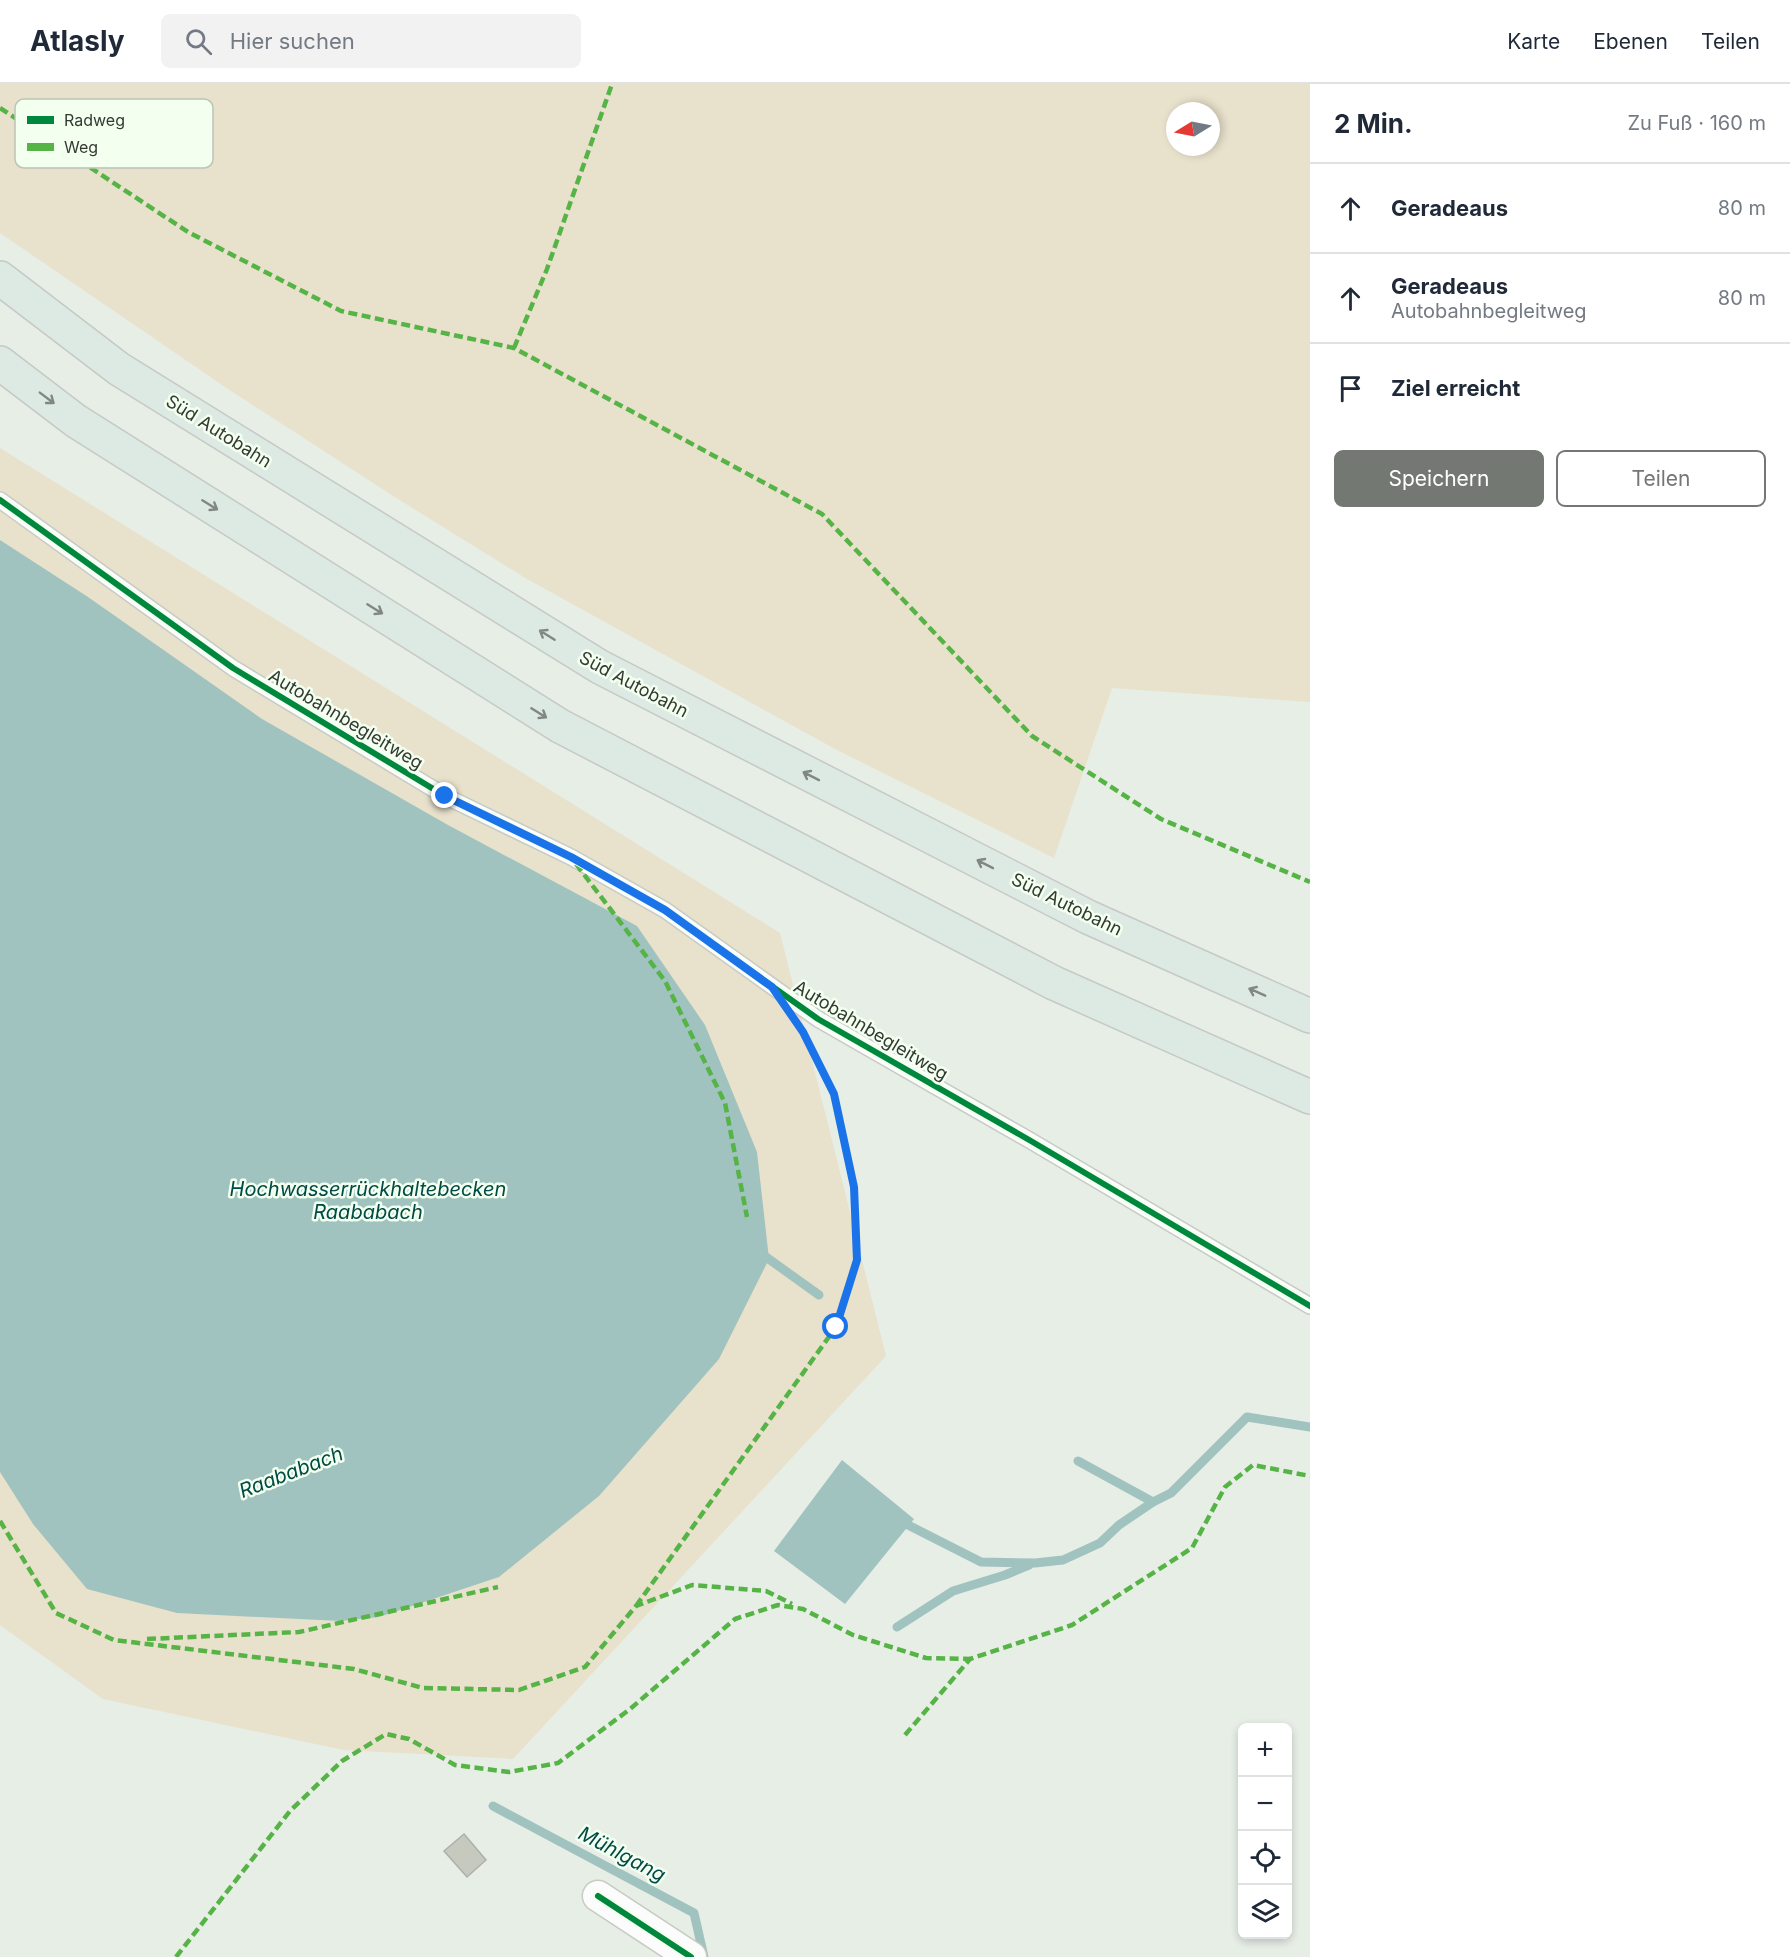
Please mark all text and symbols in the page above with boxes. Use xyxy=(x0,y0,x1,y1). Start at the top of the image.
search box xyxy=(161,14,581,68)
text: Atlasly xyxy=(30,24,125,58)
icon: search xyxy=(182,25,215,58)
text: Hier suchen xyxy=(230,28,355,54)
text: Karte xyxy=(1507,29,1560,54)
text: Ebenen xyxy=(1593,29,1668,54)
text: Teilen xyxy=(1701,29,1760,54)
legend xyxy=(15,99,213,168)
north arrow xyxy=(1166,102,1220,156)
text: 2 Min. xyxy=(1334,108,1413,139)
text: Radweg xyxy=(64,110,125,130)
text: Zu Fuß · 160 m xyxy=(1627,111,1766,135)
text: Weg xyxy=(64,137,98,157)
icon: ahead xyxy=(1334,192,1367,225)
text: Geradeaus xyxy=(1391,195,1508,221)
text: 80 m xyxy=(1718,196,1766,220)
text: Geradeaus xyxy=(1391,273,1508,299)
icon: ahead xyxy=(1334,282,1367,315)
text: 80 m xyxy=(1718,286,1766,310)
text: Autobahnbegleitweg xyxy=(1391,299,1587,323)
icon: arrive xyxy=(1334,372,1367,405)
text: Ziel erreicht xyxy=(1391,375,1520,401)
street label: Süd Autobahn xyxy=(162,390,276,472)
one-way arrow xyxy=(38,392,54,405)
button: Speichern xyxy=(1334,450,1544,507)
button: Teilen xyxy=(1556,450,1766,507)
one-way arrow xyxy=(201,499,218,511)
one-way arrow xyxy=(366,603,383,616)
one-way arrow xyxy=(539,628,556,640)
street label: Süd Autobahn xyxy=(576,646,692,722)
street label: Autobahnbegleitweg xyxy=(265,665,427,773)
one-way arrow xyxy=(530,708,547,720)
one-way arrow xyxy=(803,769,821,781)
route end xyxy=(431,782,457,808)
one-way arrow xyxy=(977,858,995,869)
street label: Süd Autobahn xyxy=(1008,868,1126,940)
street label: Autobahnbegleitweg xyxy=(790,976,952,1084)
one-way arrow xyxy=(1248,985,1266,997)
water label: Hochwasserrückhaltebecken Raababach xyxy=(230,1177,506,1224)
route start xyxy=(822,1313,848,1339)
water label: Raababach xyxy=(236,1441,346,1503)
map controls xyxy=(1238,1723,1292,1939)
button: + xyxy=(1238,1723,1292,1777)
button: − xyxy=(1238,1777,1292,1831)
water label: Mühlgang xyxy=(574,1821,670,1887)
button: locate xyxy=(1238,1831,1292,1885)
button: layers xyxy=(1238,1885,1292,1939)

